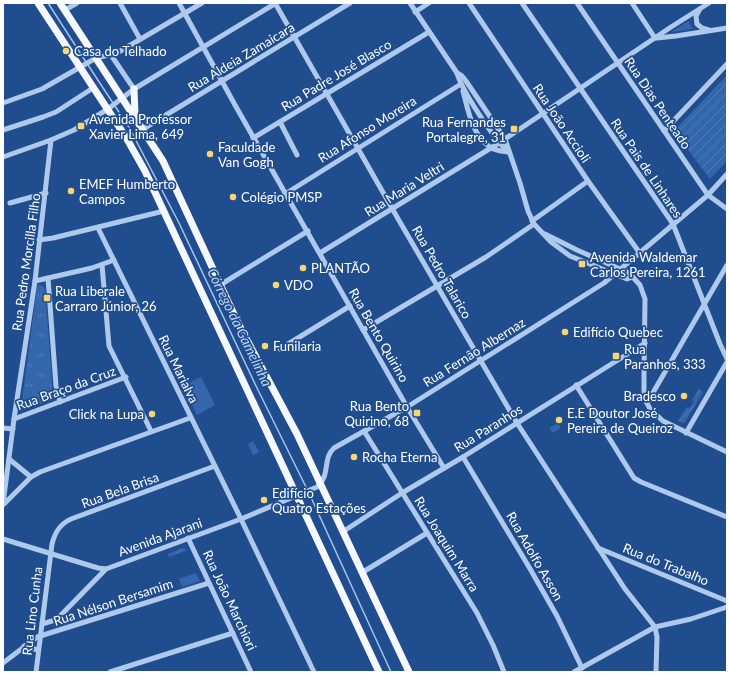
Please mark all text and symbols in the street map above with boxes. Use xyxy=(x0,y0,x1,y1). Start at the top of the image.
street label: Rua Aldeia Zamaicara xyxy=(185,19,297,95)
street label: Rua Padre José Blasco xyxy=(278,36,394,114)
place label: Casa do Telhado xyxy=(74,43,167,59)
marker: Casa do Telhado xyxy=(61,46,71,56)
street label: Rua Dias Penteado xyxy=(621,54,695,152)
street label: Rua João Accioli xyxy=(530,81,594,165)
street label: Rua Afonso Moreira xyxy=(315,92,419,166)
place label: Avenida Professor Xavier Lima, 649 xyxy=(89,111,192,142)
place label: Rua Fernandes Portalegre, 31 xyxy=(422,114,506,145)
street label: Rua Pais de Linhares xyxy=(608,115,686,221)
marker: Avenida Professor Xavier Lima, 649 xyxy=(76,121,86,131)
marker: Rua Fernandes Portalegre, 31 xyxy=(509,124,519,134)
place label: Faculdade Van Gogh xyxy=(218,139,275,170)
marker: Faculdade Van Gogh xyxy=(205,149,215,159)
street label: Rua Maria Veltri xyxy=(361,158,447,220)
place label: EMEF Humberto Campos xyxy=(79,176,175,207)
marker: EMEF Humberto Campos xyxy=(66,186,76,196)
place label: Colégio PMSP xyxy=(241,189,322,205)
street label: Rua Pedro Morcilla Filho xyxy=(8,192,44,332)
marker: Colégio PMSP xyxy=(228,192,238,202)
street label: Rua Pedro Talarico xyxy=(409,223,475,321)
place label: Avenida Waldemar Carlos Pereira, 1261 xyxy=(590,249,706,280)
marker: Avenida Waldemar Carlos Pereira, 1261 xyxy=(577,259,587,269)
place label: PLANTÃO xyxy=(311,260,370,276)
marker: PLANTÃO xyxy=(298,263,308,273)
water label: Córrego da Gamelinha xyxy=(204,265,276,389)
place label: VDO xyxy=(284,277,313,293)
marker: VDO xyxy=(271,280,281,290)
place label: Rua Liberale Carraro Júnior, 26 xyxy=(55,283,157,314)
street label: Rua Bento Quirino xyxy=(346,285,412,385)
marker: Rua Liberale Carraro Júnior, 26 xyxy=(42,293,52,303)
street label: Rua Fernão Albernaz xyxy=(420,314,528,390)
place label: Edifício Quebec xyxy=(573,324,663,340)
marker: Edifício Quebec xyxy=(560,327,570,337)
street label: Rua Marialva xyxy=(156,332,202,406)
place label: Funilaria xyxy=(273,338,321,354)
marker: Funilaria xyxy=(260,341,270,351)
place label: Rua Paranhos, 333 xyxy=(624,341,706,372)
marker: Rua Paranhos, 333 xyxy=(611,351,621,361)
street label: Rua Braço da Cruz xyxy=(14,363,118,413)
place label: Bradesco xyxy=(623,388,676,404)
marker: Bradesco xyxy=(679,391,689,401)
place label: Rua Bento Quirino, 68 xyxy=(344,398,409,429)
street label: Rua Paranhos xyxy=(451,400,525,455)
place label: E.E Doutor José Pereira de Queiroz xyxy=(567,405,673,436)
place label: Click na Lupa xyxy=(69,406,144,422)
marker: Rua Bento Quirino, 68 xyxy=(412,408,422,418)
marker: Click na Lupa xyxy=(147,409,157,419)
marker: E.E Doutor José Pereira de Queiroz xyxy=(554,415,564,425)
place label: Rocha Eterna xyxy=(362,449,438,465)
marker: Rocha Eterna xyxy=(349,452,359,462)
street label: Rua Bela Brisa xyxy=(79,469,161,511)
place label: Edifício Quatro Estações xyxy=(272,485,366,516)
street label: Rua Joaquim Marra xyxy=(411,493,483,595)
marker: Edifício Quatro Estações xyxy=(259,495,269,505)
street label: Rua Adolfo Asson xyxy=(503,509,567,603)
street label: Avenida Ajarani xyxy=(116,514,204,560)
street label: Rua do Trabalho xyxy=(621,539,711,589)
street label: Rua João Marchiori xyxy=(200,547,260,653)
street label: Rua Lino Cunha xyxy=(19,566,45,656)
street label: Rua Nélson Bersamim xyxy=(51,575,175,629)

